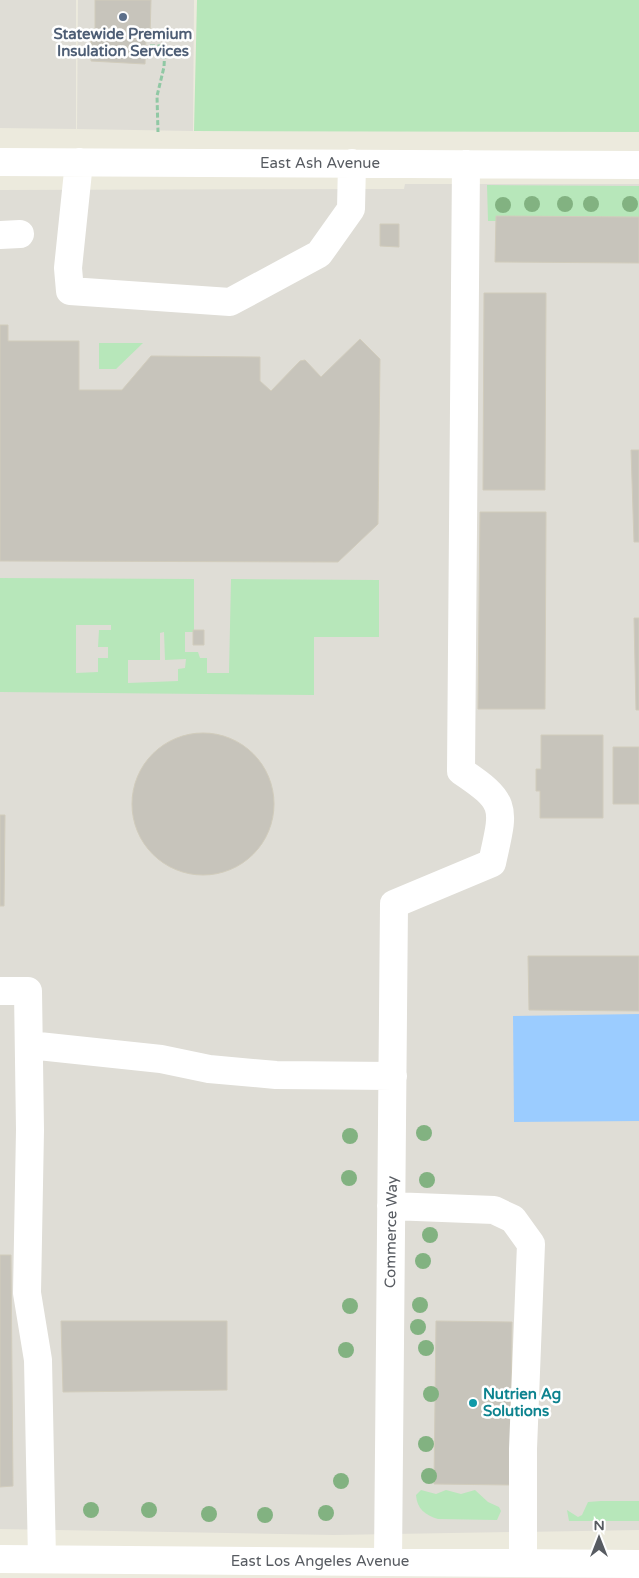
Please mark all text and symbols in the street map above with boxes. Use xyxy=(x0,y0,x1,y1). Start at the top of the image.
marker: Statewide Premium Insulation Services xyxy=(117,11,129,23)
place label: Statewide Premium Insulation Services xyxy=(54,25,192,60)
street label: East Ash Avenue xyxy=(260,154,380,172)
street label: Commerce Way xyxy=(381,1176,401,1288)
place label: Nutrien Ag Solutions xyxy=(483,1385,561,1420)
marker: Nutrien Ag Solutions xyxy=(467,1397,479,1409)
north arrow xyxy=(574,1513,624,1563)
text: N xyxy=(593,1517,605,1534)
street label: East Los Angeles Avenue xyxy=(231,1552,409,1570)

